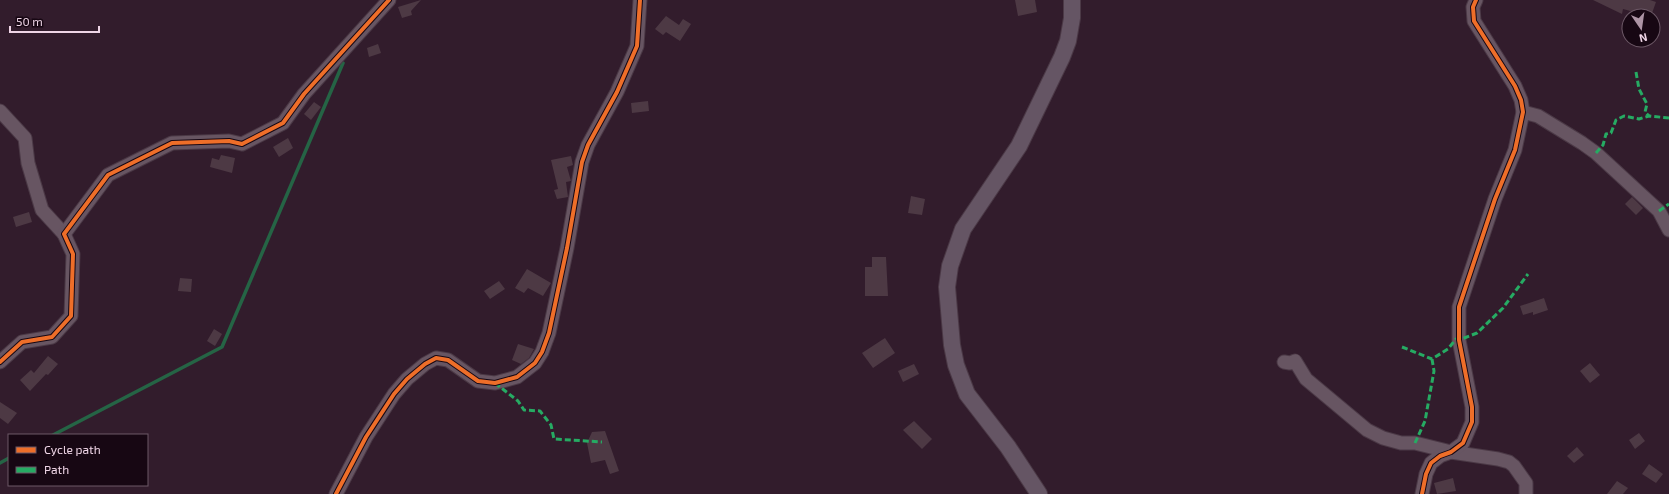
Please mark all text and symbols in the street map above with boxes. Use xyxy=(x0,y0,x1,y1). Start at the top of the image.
scale bar xyxy=(10,8,99,34)
north arrow xyxy=(1621,8,1661,48)
text: 50 m xyxy=(16,14,43,28)
text: N xyxy=(1638,31,1649,45)
legend xyxy=(8,434,148,486)
text: Cycle path xyxy=(44,442,101,456)
text: Path xyxy=(44,462,69,476)

